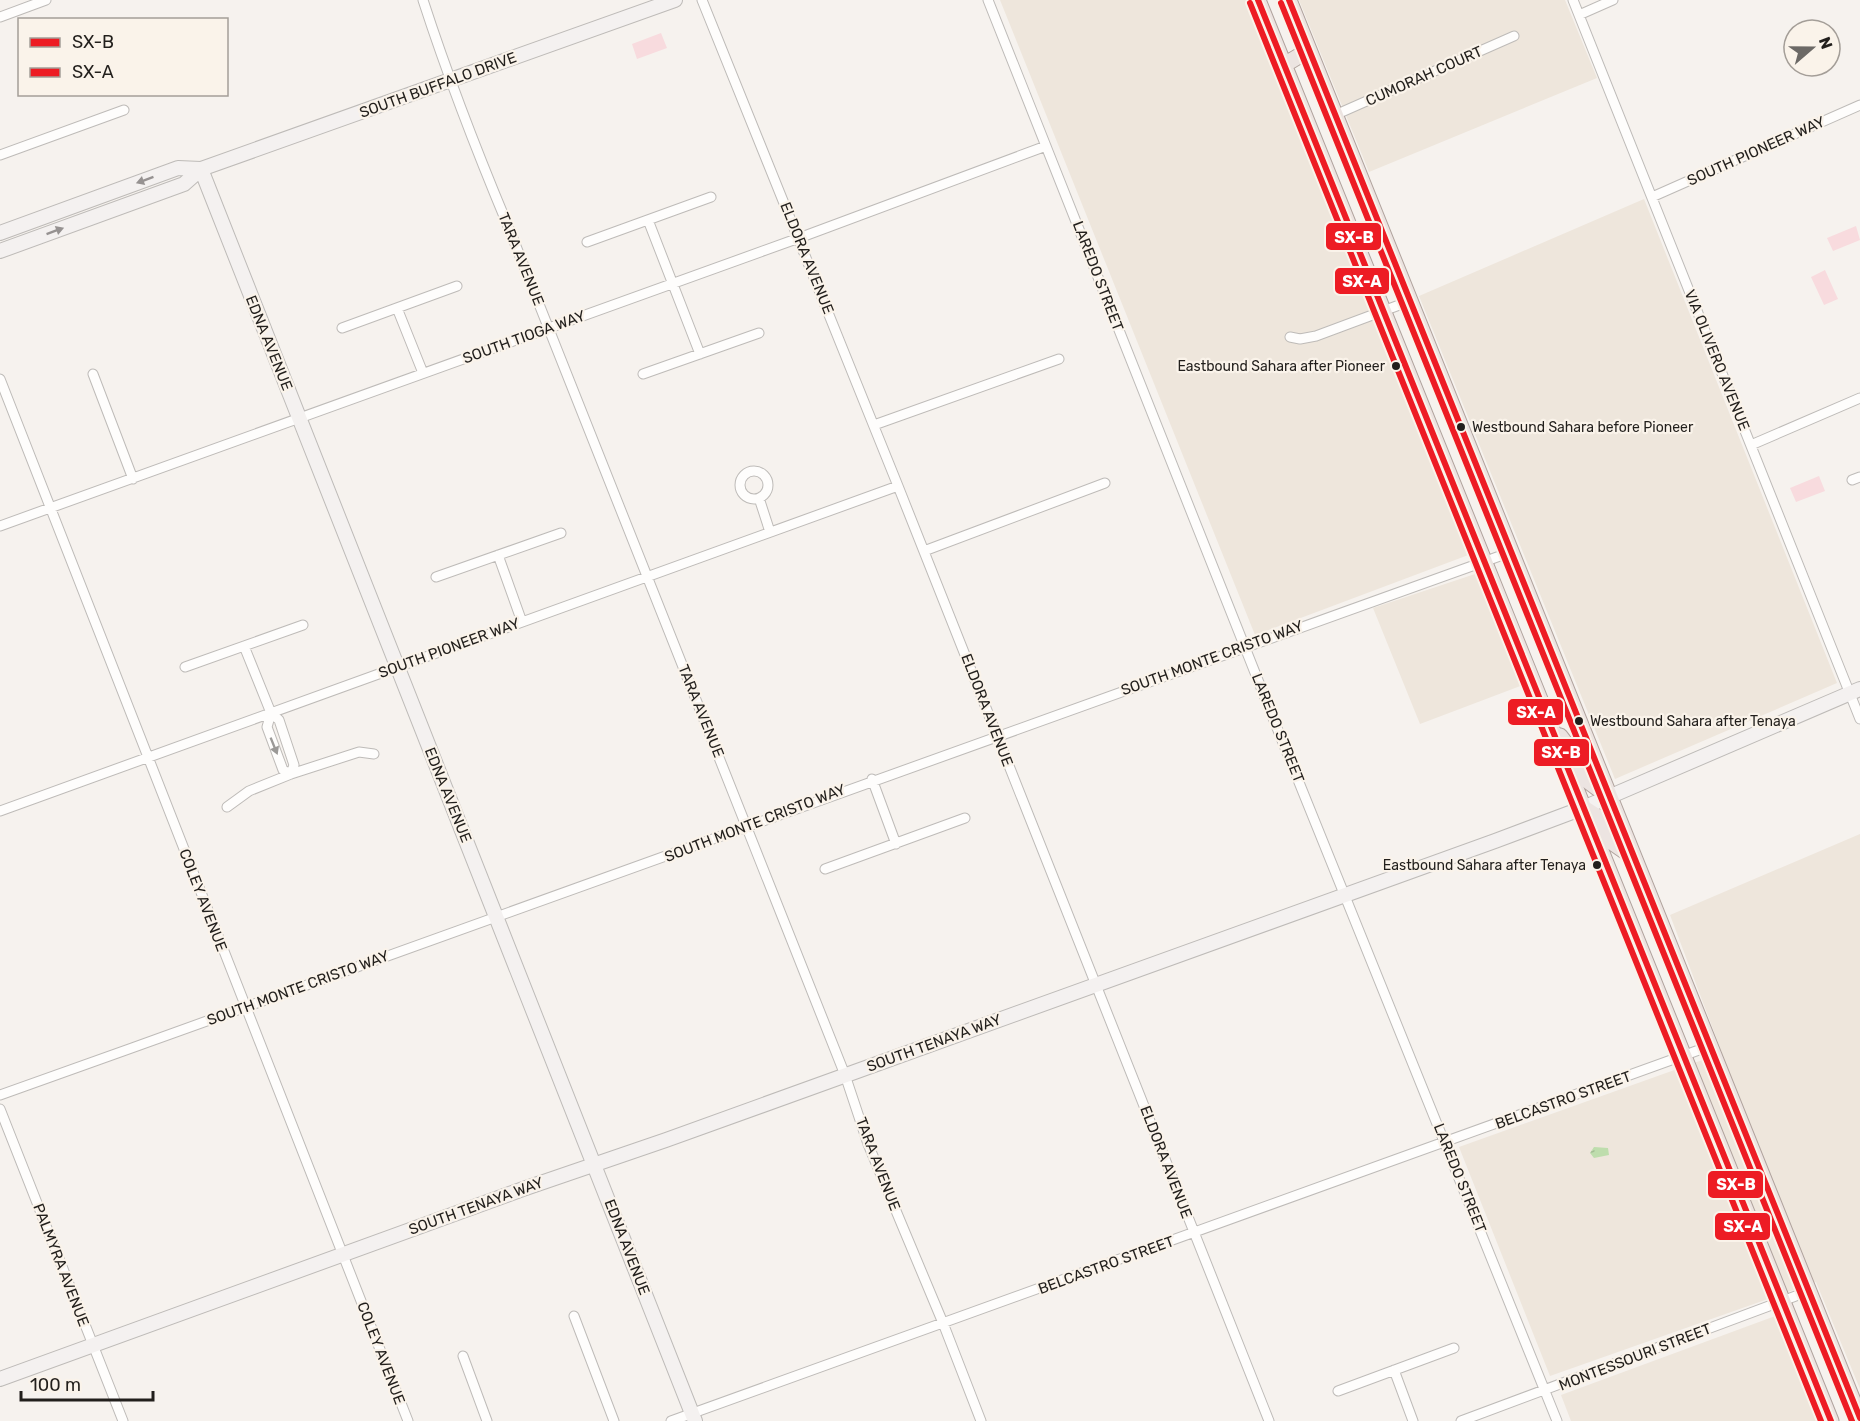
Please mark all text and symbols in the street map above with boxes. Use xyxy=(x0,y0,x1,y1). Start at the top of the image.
legend xyxy=(18,18,228,96)
north arrow xyxy=(1782,18,1842,78)
text: SX-B xyxy=(72,31,114,53)
text: N xyxy=(1815,34,1837,52)
street label: CUMORAH COURT xyxy=(1363,42,1485,110)
street label: SOUTH BUFFALO DRIVE xyxy=(357,48,519,122)
text: SX-A xyxy=(72,61,114,83)
street label: SOUTH PIONEER WAY xyxy=(1684,112,1828,190)
one-way arrow xyxy=(135,175,153,185)
street label: ELDORA AVENUE xyxy=(776,199,838,317)
street label: TARA AVENUE xyxy=(494,210,548,308)
street label: LAREDO STREET xyxy=(1069,219,1127,334)
line badge: SX-B xyxy=(1325,222,1382,251)
one-way arrow xyxy=(46,226,64,235)
text: SX-B xyxy=(1334,228,1374,247)
line badge: SX-A xyxy=(1334,267,1390,295)
text: SX-A xyxy=(1342,272,1382,291)
street label: VIA OLIVERO AVENUE xyxy=(1680,287,1754,433)
street label: EDNA AVENUE xyxy=(242,293,296,393)
street label: SOUTH TIOGA WAY xyxy=(460,306,588,368)
place label: Eastbound Sahara after Pioneer xyxy=(1177,358,1386,375)
marker: Eastbound Sahara after Pioneer xyxy=(1390,360,1402,372)
place label: Westbound Sahara before Pioneer xyxy=(1472,419,1694,436)
marker: Westbound Sahara before Pioneer xyxy=(1455,421,1467,433)
street label: SOUTH PIONEER WAY xyxy=(376,614,522,682)
street label: SOUTH MONTE CRISTO WAY xyxy=(1118,617,1306,699)
street label: ELDORA AVENUE xyxy=(957,651,1017,769)
street label: TARA AVENUE xyxy=(674,662,728,760)
street label: LAREDO STREET xyxy=(1248,671,1308,786)
line badge: SX-A xyxy=(1507,698,1564,726)
text: SX-A xyxy=(1516,703,1556,722)
place label: Westbound Sahara after Tenaya xyxy=(1590,713,1796,730)
marker: Westbound Sahara after Tenaya xyxy=(1573,715,1585,727)
one-way arrow xyxy=(270,737,279,755)
line badge: SX-B xyxy=(1533,738,1590,767)
text: SX-B xyxy=(1541,743,1581,762)
street label: EDNA AVENUE xyxy=(421,745,475,845)
street label: SOUTH MONTE CRISTO WAY xyxy=(662,780,848,866)
street label: COLEY AVENUE xyxy=(175,846,231,954)
place label: Eastbound Sahara after Tenaya xyxy=(1383,857,1586,874)
marker: Eastbound Sahara after Tenaya xyxy=(1591,859,1603,871)
street label: SOUTH MONTE CRISTO WAY xyxy=(204,947,392,1029)
street label: SOUTH TENAYA WAY xyxy=(864,1010,1004,1076)
street label: BELCASTRO STREET xyxy=(1493,1067,1634,1133)
street label: ELDORA AVENUE xyxy=(1136,1103,1196,1221)
street label: TARA AVENUE xyxy=(852,1115,904,1213)
street label: LAREDO STREET xyxy=(1430,1121,1490,1236)
line badge: SX-B xyxy=(1707,1170,1764,1199)
street label: SOUTH TENAYA WAY xyxy=(406,1173,546,1239)
text: SX-B xyxy=(1716,1175,1756,1194)
street label: EDNA AVENUE xyxy=(600,1197,654,1297)
street label: PALMYRA AVENUE xyxy=(29,1201,93,1329)
line badge: SX-A xyxy=(1714,1212,1771,1241)
text: SX-A xyxy=(1723,1217,1763,1236)
street label: BELCASTRO STREET xyxy=(1036,1232,1177,1298)
street label: COLEY AVENUE xyxy=(353,1299,409,1407)
street label: MONTESSOURI STREET xyxy=(1556,1319,1714,1394)
scale bar xyxy=(21,1364,153,1402)
text: 100 m xyxy=(30,1374,81,1396)

